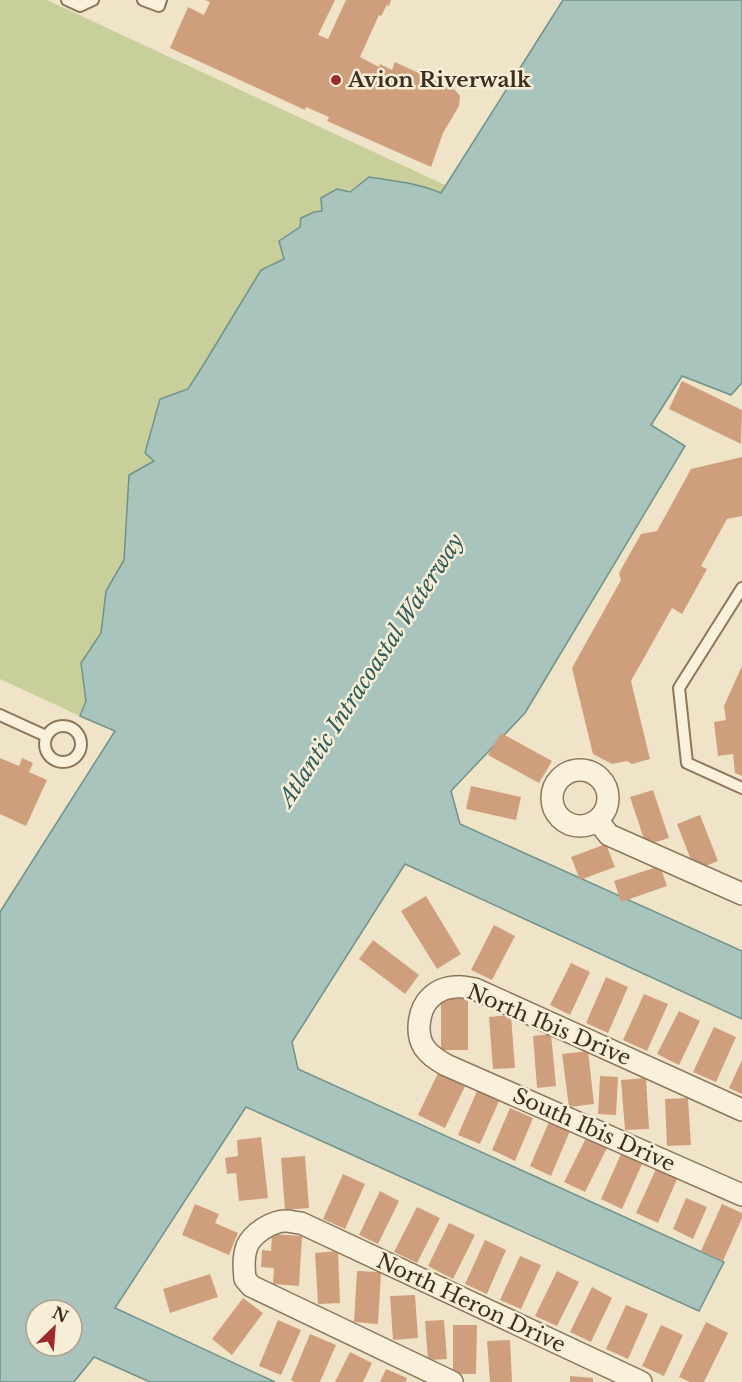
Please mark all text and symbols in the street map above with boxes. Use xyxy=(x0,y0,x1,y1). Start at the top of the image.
place label: Avion Riverwalk xyxy=(347,67,532,93)
marker: Avion Riverwalk xyxy=(329,73,343,87)
water label: Atlantic Intracoastal Waterway xyxy=(271,528,470,814)
street label: North Ibis Drive xyxy=(463,979,635,1071)
street label: South Ibis Drive xyxy=(509,1083,679,1177)
street label: North Heron Drive xyxy=(372,1248,570,1358)
north arrow xyxy=(24,1298,84,1358)
text: N xyxy=(49,1302,71,1327)

